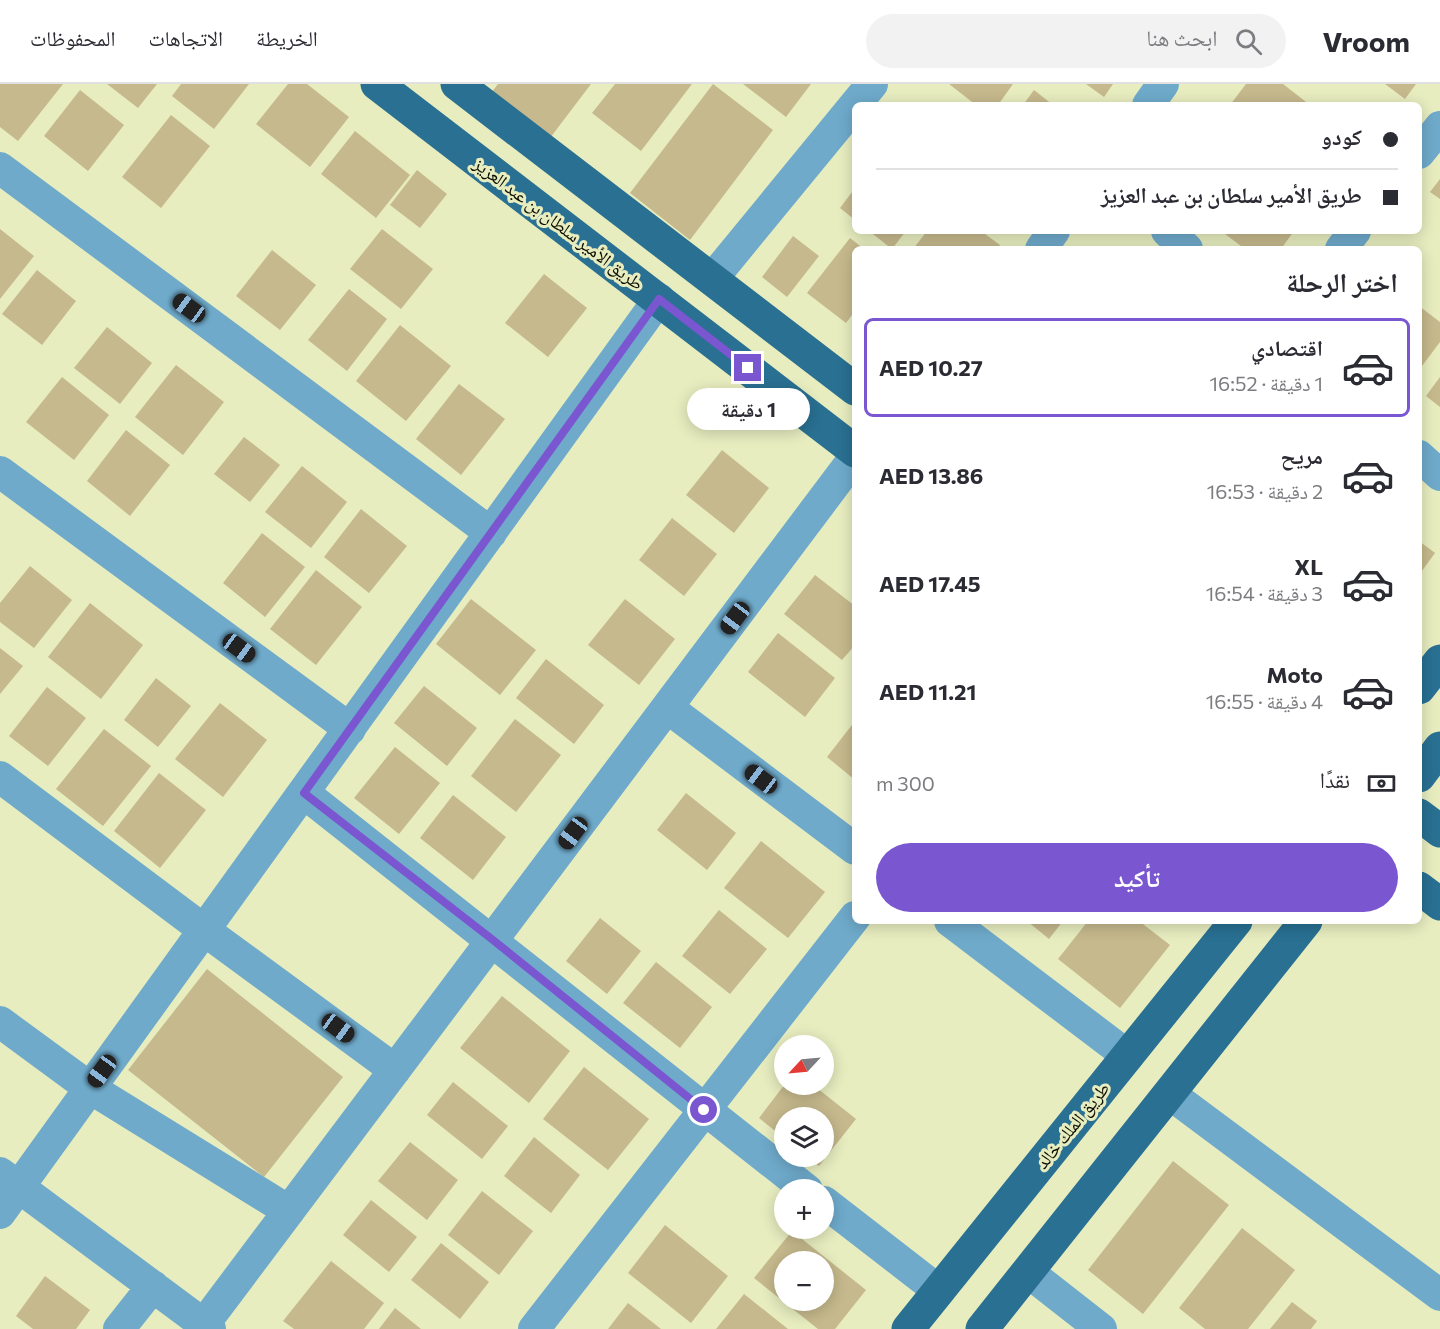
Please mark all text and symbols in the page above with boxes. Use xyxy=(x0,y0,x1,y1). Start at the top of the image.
search box xyxy=(866,14,1286,68)
text: ابحث هنا xyxy=(1146,24,1217,51)
text: Vroom xyxy=(1322,24,1410,58)
text: المحفوظات xyxy=(30,25,115,50)
text: الاتجاهات xyxy=(148,25,223,50)
text: الخريطة xyxy=(256,25,318,50)
icon: search xyxy=(1232,25,1265,58)
text: كودو xyxy=(1321,123,1362,150)
street label: طريق الأمير سلطان بن عبد العزيز xyxy=(468,151,648,295)
text: طريق الأمير سلطان بن عبد العزيز xyxy=(1101,181,1362,208)
text: اختر الرحلة xyxy=(1286,265,1398,298)
car xyxy=(169,290,209,326)
text: اقتصادي xyxy=(1251,334,1323,361)
icon: car xyxy=(1341,341,1395,395)
route end xyxy=(734,354,761,381)
text: AED 10.27 xyxy=(879,354,983,381)
text: 1 دقيقة · 16:52 xyxy=(1210,371,1323,395)
callout: 1 دقيقة xyxy=(686,389,810,431)
text: 1 دقيقة xyxy=(721,397,776,421)
text: مريح xyxy=(1280,442,1323,469)
icon: car xyxy=(1341,449,1395,503)
text: AED 13.86 xyxy=(879,462,983,489)
text: 2 دقيقة · 16:53 xyxy=(1207,479,1323,503)
text: XL xyxy=(1295,553,1323,580)
icon: car xyxy=(1341,557,1395,611)
text: AED 17.45 xyxy=(879,570,981,597)
text: 3 دقيقة · 16:54 xyxy=(1206,581,1323,605)
car xyxy=(717,598,753,638)
car xyxy=(219,630,259,666)
text: Moto xyxy=(1267,661,1323,688)
icon: car xyxy=(1341,665,1395,719)
text: AED 11.21 xyxy=(879,678,976,705)
text: 4 دقيقة · 16:55 xyxy=(1206,689,1323,713)
car xyxy=(741,761,781,797)
text: نقدًا xyxy=(1320,766,1350,793)
icon: cash xyxy=(1365,767,1398,800)
text: 300 m xyxy=(876,771,935,795)
car xyxy=(555,813,591,853)
button: تأكيد xyxy=(876,843,1398,912)
car xyxy=(318,1010,358,1046)
north arrow xyxy=(774,1035,834,1095)
map controls xyxy=(774,1035,834,1311)
car xyxy=(84,1051,120,1091)
street label: طريق الملك خالد xyxy=(1030,1077,1114,1173)
route start xyxy=(690,1096,717,1123)
button: layers xyxy=(774,1107,834,1167)
button: + xyxy=(774,1179,834,1239)
button: − xyxy=(774,1251,834,1311)

